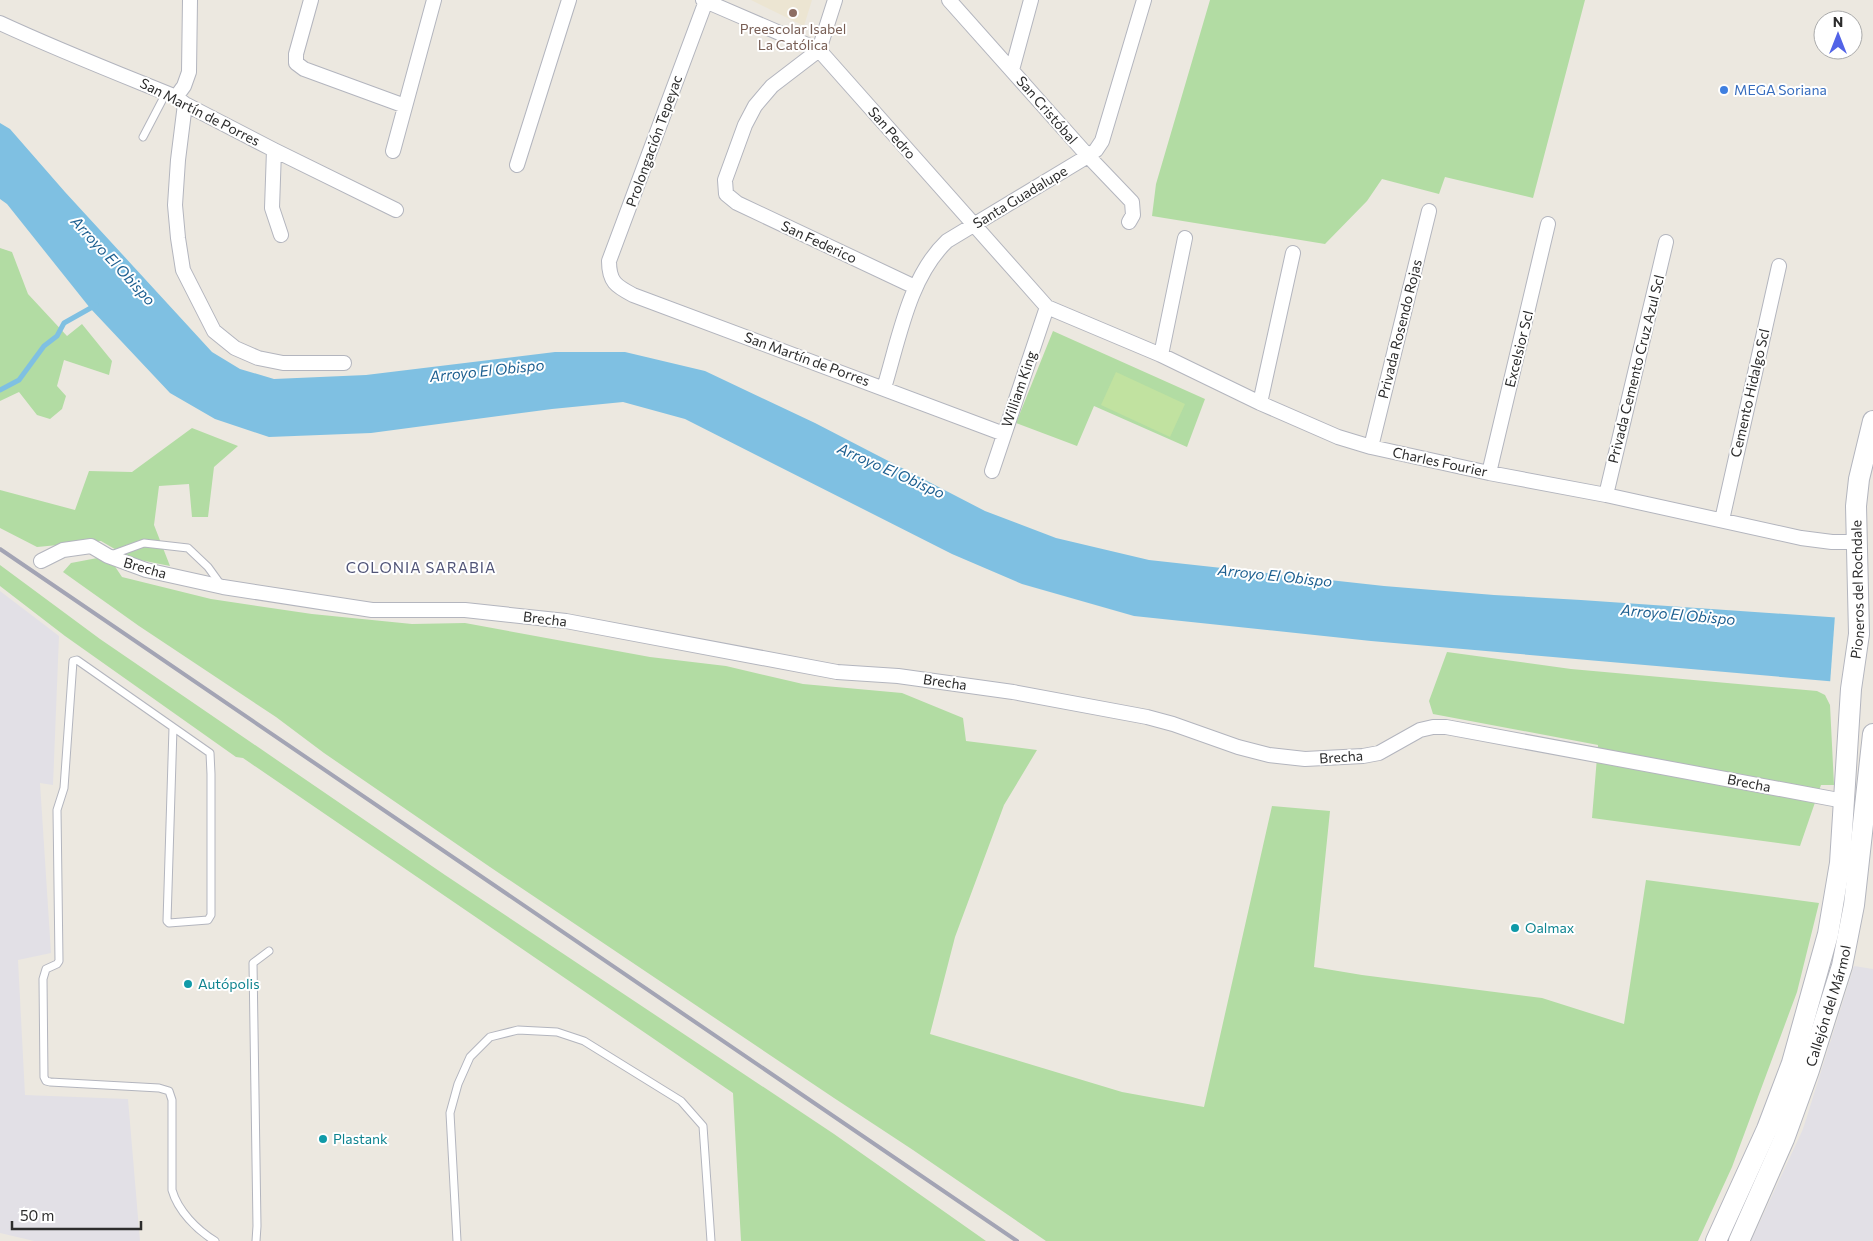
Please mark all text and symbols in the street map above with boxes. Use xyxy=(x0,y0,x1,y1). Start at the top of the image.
marker: Preescolar Isabel La Católica xyxy=(787,7,799,19)
north arrow xyxy=(1813,10,1863,60)
text: N xyxy=(1833,13,1843,30)
place label: Preescolar Isabel La Católica xyxy=(740,20,846,53)
street label: San Cristóbal xyxy=(1013,72,1082,147)
street label: Prolongación Tepeyac xyxy=(622,73,685,209)
street label: San Martín de Porres xyxy=(137,74,263,149)
place label: MEGA Soriana xyxy=(1734,81,1827,98)
marker: MEGA Soriana xyxy=(1718,84,1730,96)
street label: San Pedro xyxy=(865,103,920,162)
street label: Santa Guadalupe xyxy=(969,162,1070,231)
water label: Arroyo El Obispo xyxy=(67,211,160,309)
street label: San Federico xyxy=(779,217,860,266)
street label: Privada Rosendo Rojas xyxy=(1374,257,1425,400)
street label: Privada Cemento Cruz Azul Scl xyxy=(1604,273,1667,465)
street label: Excelsior Scl xyxy=(1501,309,1536,389)
street label: Cemento Hidalgo Scl xyxy=(1726,327,1773,459)
street label: San Martín de Porres xyxy=(742,328,872,389)
street label: William King xyxy=(998,348,1040,429)
water label: Arroyo El Obispo xyxy=(428,355,545,385)
water label: Arroyo El Obispo xyxy=(834,438,948,502)
street label: Charles Fourier xyxy=(1391,443,1490,480)
street label: Pioneros del Rochdale xyxy=(1846,520,1867,660)
street label: Brecha xyxy=(122,553,169,582)
district label: COLONIA SARABIA xyxy=(346,558,496,576)
water label: Arroyo El Obispo xyxy=(1216,560,1333,590)
water label: Arroyo El Obispo xyxy=(1619,600,1736,628)
street label: Brecha xyxy=(522,607,568,630)
street label: Brecha xyxy=(922,670,968,693)
street label: Brecha xyxy=(1318,746,1364,767)
street label: Brecha xyxy=(1726,770,1772,795)
place label: Oalmax xyxy=(1525,919,1575,936)
marker: Oalmax xyxy=(1509,922,1521,934)
street label: Callejón del Mármol xyxy=(1802,944,1854,1069)
place label: Autópolis xyxy=(198,975,260,992)
marker: Autópolis xyxy=(182,978,194,990)
place label: Plastank xyxy=(333,1130,388,1147)
marker: Plastank xyxy=(317,1133,329,1145)
scale bar xyxy=(12,1198,141,1230)
text: 50 m xyxy=(20,1206,54,1224)

